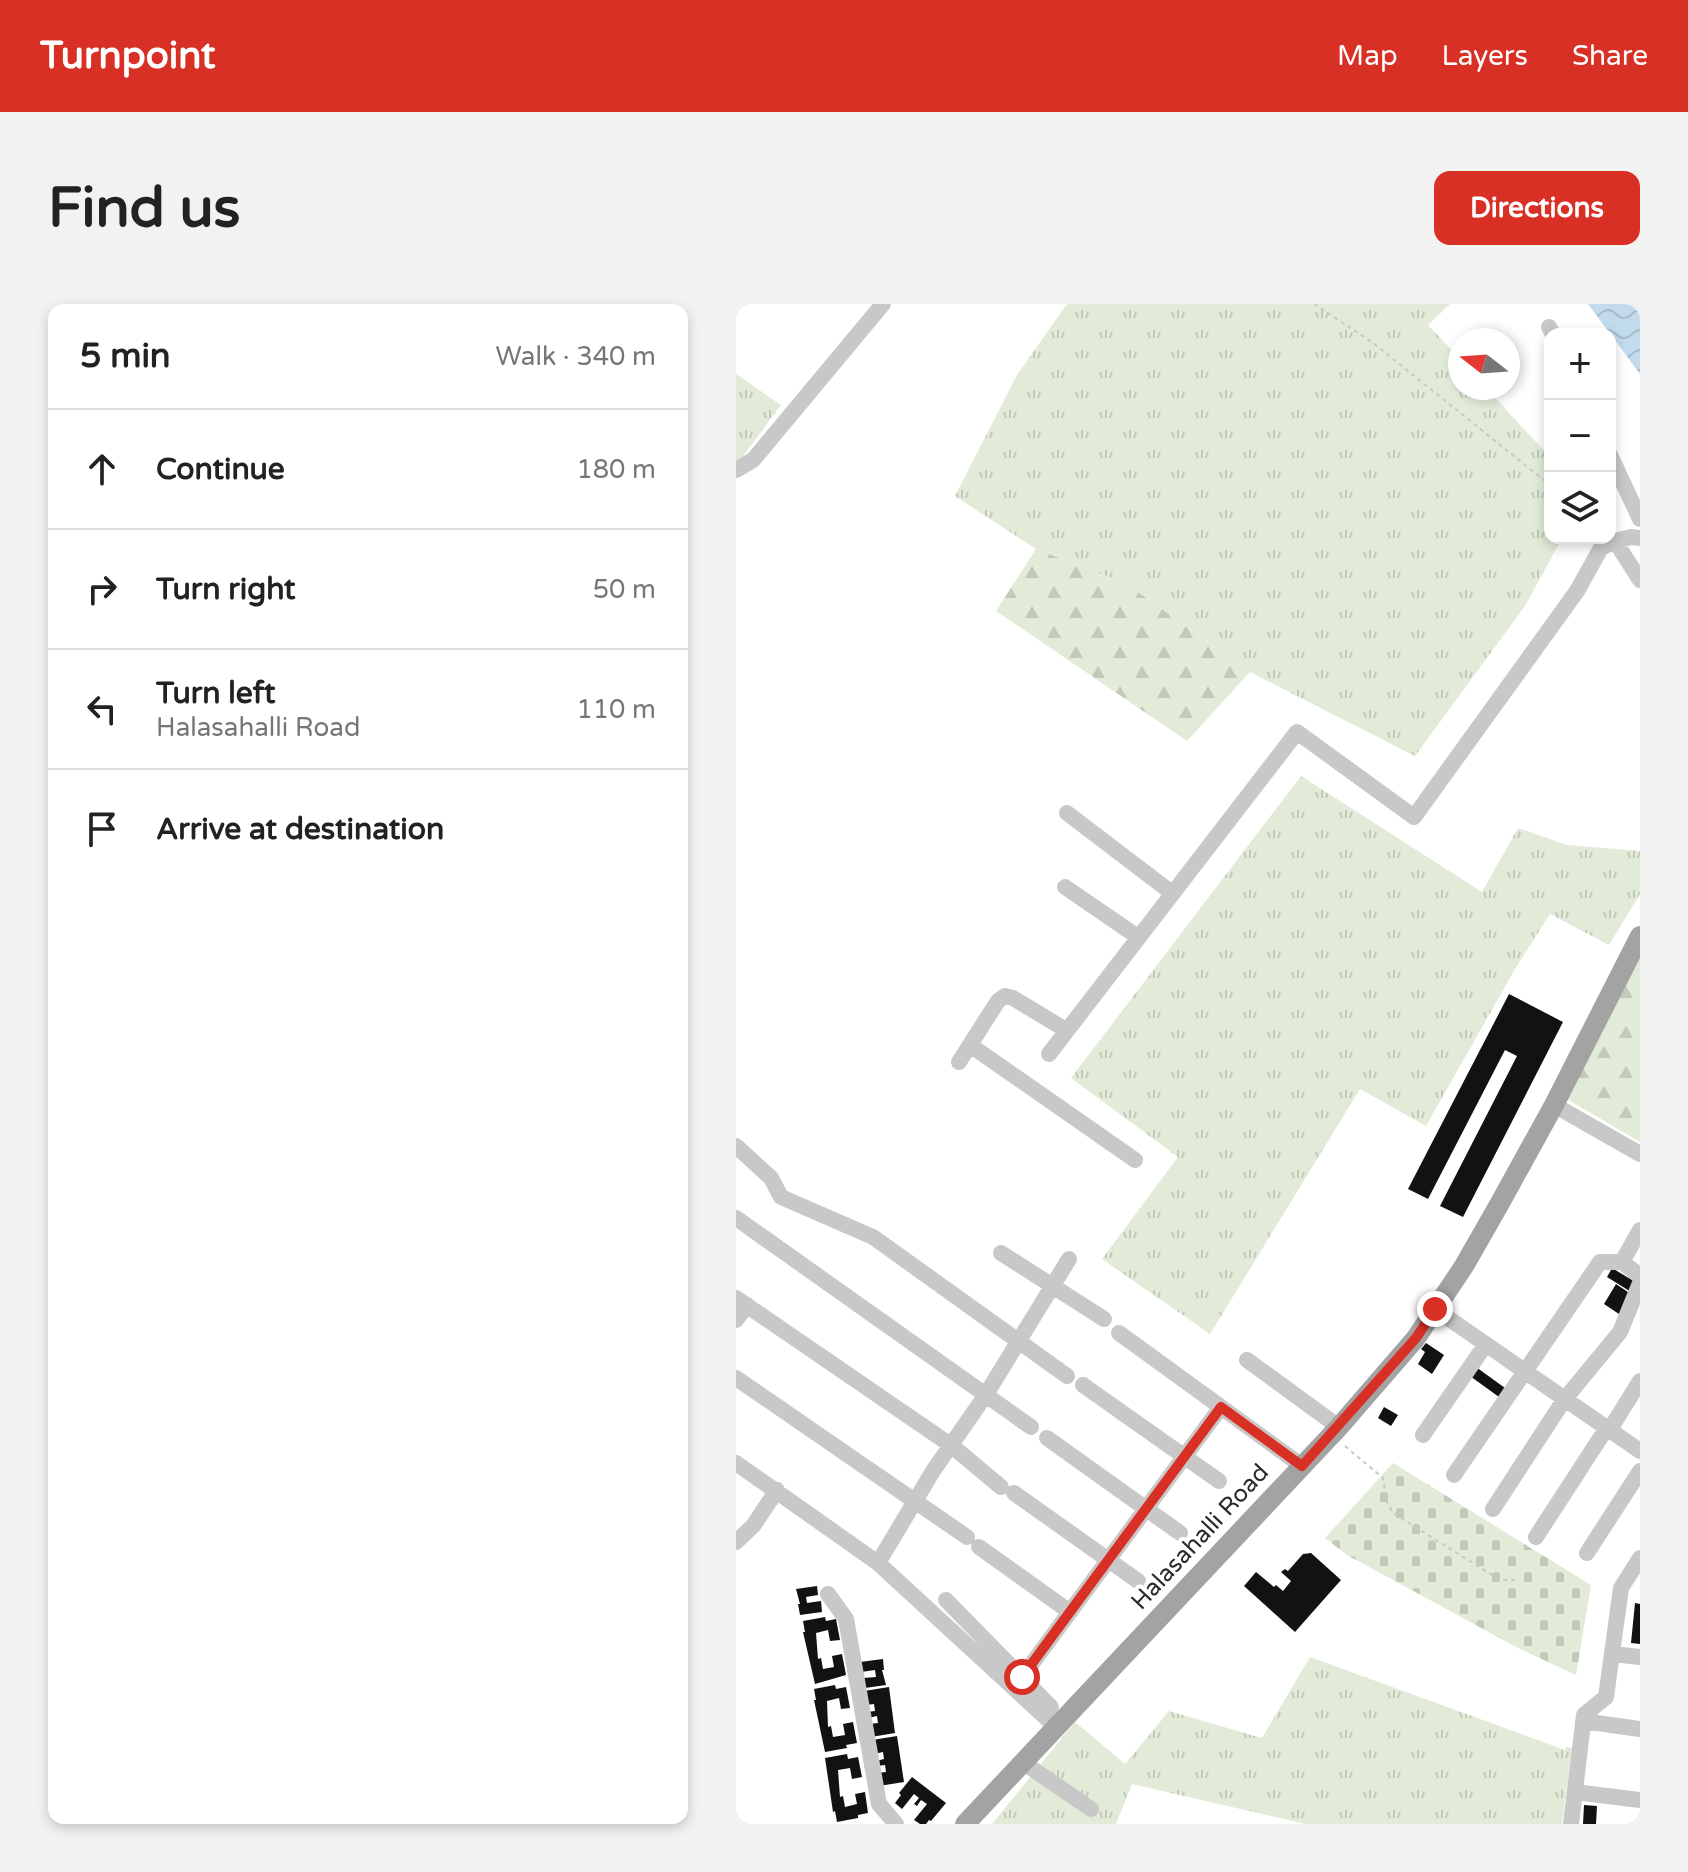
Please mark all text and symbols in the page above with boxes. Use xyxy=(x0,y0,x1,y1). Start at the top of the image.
text: Turnpoint xyxy=(40,33,215,79)
text: Map xyxy=(1337,39,1398,73)
text: Layers xyxy=(1442,39,1528,73)
text: Share xyxy=(1572,39,1648,73)
button: Directions xyxy=(1434,171,1640,245)
text: Find us xyxy=(48,175,240,242)
north arrow xyxy=(1448,328,1520,400)
map controls xyxy=(1544,328,1616,544)
button: + xyxy=(1544,328,1616,400)
text: 5 min xyxy=(80,336,171,377)
text: Walk · 340 m xyxy=(496,341,656,372)
button: − xyxy=(1544,400,1616,472)
icon: ahead xyxy=(80,447,124,491)
text: Continue xyxy=(156,451,285,488)
text: 180 m xyxy=(576,454,656,485)
button: layers xyxy=(1544,472,1616,544)
icon: right xyxy=(80,567,124,611)
text: Turn right xyxy=(156,571,296,608)
text: 50 m xyxy=(593,574,656,605)
text: Turn left xyxy=(156,675,275,712)
icon: left xyxy=(80,687,124,731)
text: 110 m xyxy=(576,694,656,725)
text: Halasahalli Road xyxy=(156,712,360,743)
icon: arrive xyxy=(80,807,124,851)
text: Arrive at destination xyxy=(156,811,444,848)
route end xyxy=(1417,1291,1453,1327)
street label: Halasahalli Road xyxy=(1125,1458,1275,1616)
route start xyxy=(1004,1659,1040,1695)

